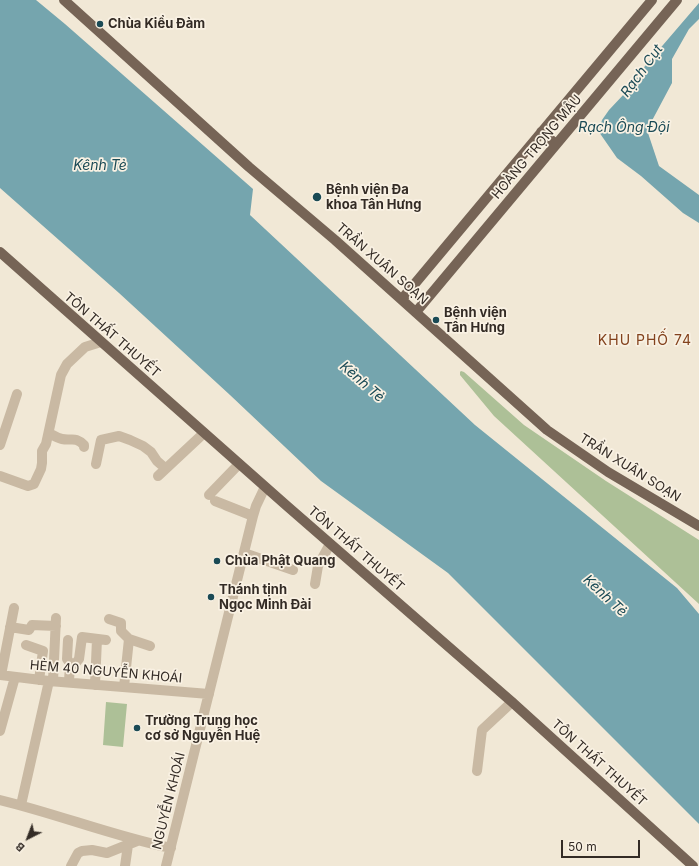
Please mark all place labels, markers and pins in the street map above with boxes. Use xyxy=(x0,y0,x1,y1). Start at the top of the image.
place label: Chùa Kiều Đàm xyxy=(108,16,205,32)
marker: Chùa Kiều Đàm xyxy=(95,19,105,29)
place label: Bệnh viện Đa khoa Tân Hưng xyxy=(326,182,421,213)
marker: Bệnh viện Đa khoa Tân Hưng xyxy=(311,191,323,203)
place label: Bệnh viện Tân Hưng xyxy=(444,305,507,336)
marker: Bệnh viện Tân Hưng xyxy=(431,315,441,325)
place label: Chùa Phật Quang xyxy=(225,553,335,569)
marker: Chùa Phật Quang xyxy=(212,556,222,566)
place label: Thánh tịnh Ngọc Minh Đài xyxy=(219,582,311,613)
marker: Thánh tịnh Ngọc Minh Đài xyxy=(206,592,216,602)
place label: Trường Trung học cơ sở Nguyễn Huệ xyxy=(145,713,260,744)
marker: Trường Trung học cơ sở Nguyễn Huệ xyxy=(132,723,142,733)

